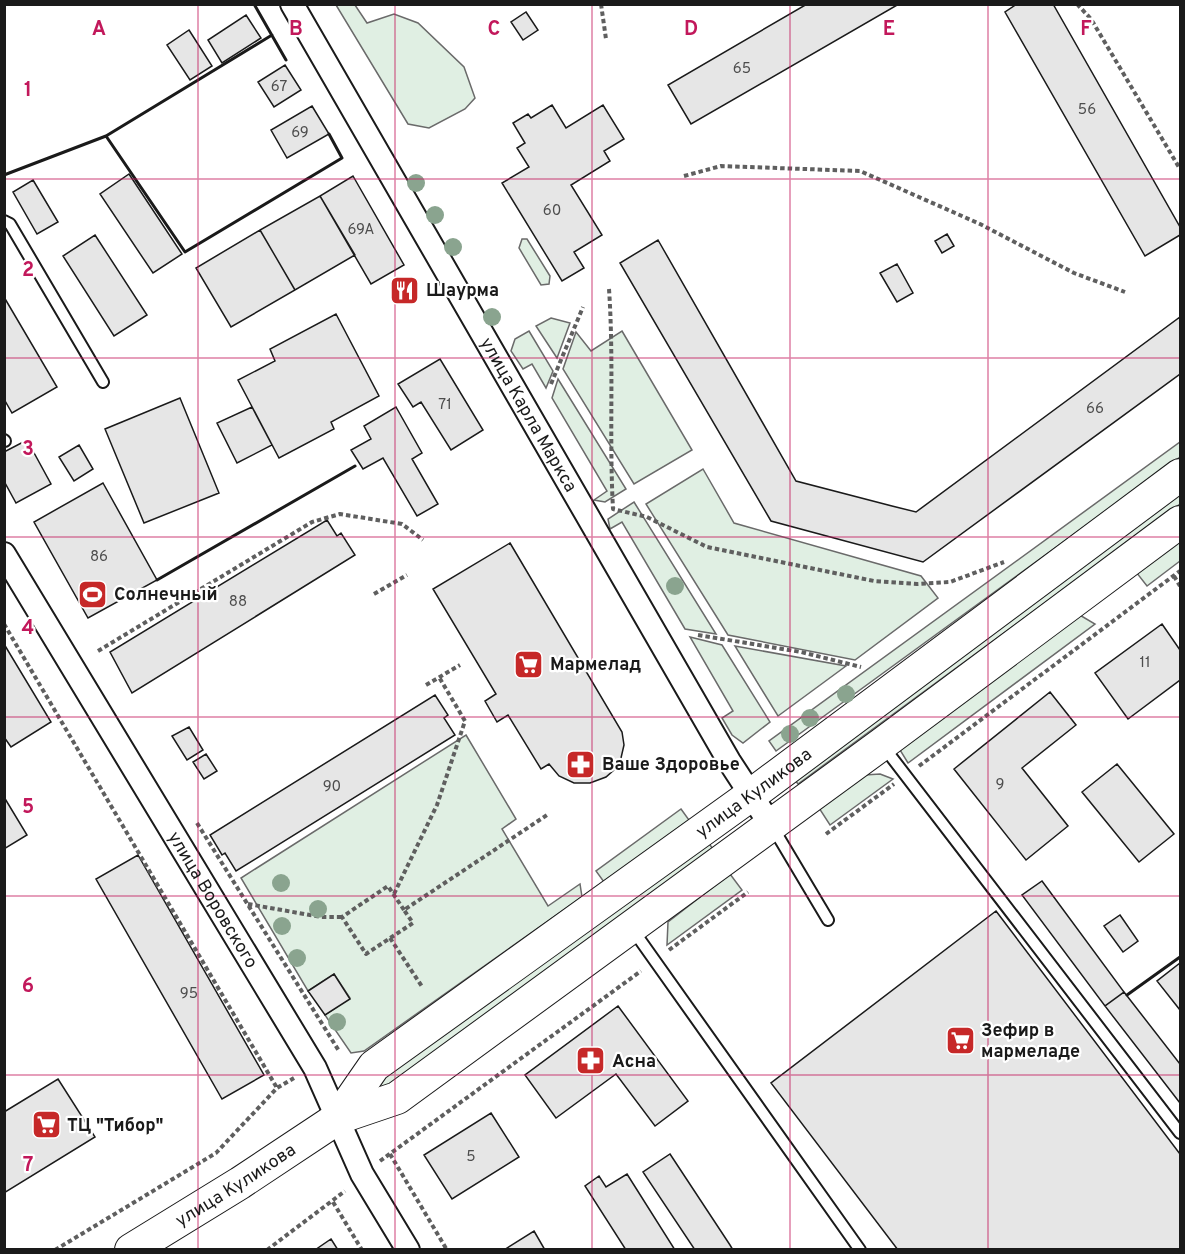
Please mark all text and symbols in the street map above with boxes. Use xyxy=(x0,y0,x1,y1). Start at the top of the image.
text: A xyxy=(92,17,106,43)
text: B xyxy=(289,17,303,43)
text: C xyxy=(488,17,500,43)
text: D xyxy=(684,17,698,43)
text: E xyxy=(883,17,895,43)
text: F xyxy=(1080,17,1092,43)
house number: 65 xyxy=(733,60,751,79)
text: 1 xyxy=(24,78,32,104)
house number: 67 xyxy=(271,78,287,97)
house number: 56 xyxy=(1078,101,1096,120)
house number: 69 xyxy=(291,124,309,143)
house number: 60 xyxy=(543,202,561,221)
house number: 69А xyxy=(348,221,374,240)
text: 2 xyxy=(22,258,34,284)
restaurant icon: Шаурма xyxy=(389,274,421,306)
place label: Шаурма xyxy=(426,280,499,303)
street label: улица Карла Маркса xyxy=(474,334,581,497)
house number: 71 xyxy=(438,396,452,415)
house number: 66 xyxy=(1086,400,1104,419)
text: 3 xyxy=(22,437,34,463)
house number: 86 xyxy=(90,548,108,567)
sports icon: Солнечный xyxy=(77,578,109,610)
place label: Солнечный xyxy=(114,584,218,607)
house number: 88 xyxy=(229,593,247,612)
text: 4 xyxy=(22,616,34,642)
supermarket icon: Мармелад xyxy=(513,648,545,680)
place label: Мармелад xyxy=(550,654,641,677)
house number: 11 xyxy=(1139,654,1151,673)
street label: улица Куликова xyxy=(692,744,817,844)
pharmacy icon: Ваше Здоровье xyxy=(565,748,597,780)
place label: Ваше Здоровье xyxy=(602,754,740,777)
house number: 9 xyxy=(996,776,1004,795)
house number: 90 xyxy=(323,778,341,797)
text: 5 xyxy=(22,795,34,821)
street label: улица Воровского xyxy=(162,828,262,973)
text: 6 xyxy=(22,974,34,1000)
house number: 95 xyxy=(180,985,198,1004)
place label: Зефир в мармеладе xyxy=(981,1020,1080,1064)
supermarket icon: Зефир в мармеладе xyxy=(944,1024,976,1056)
pharmacy icon: Асна xyxy=(575,1045,607,1077)
place label: Асна xyxy=(612,1051,656,1074)
supermarket icon: ТЦ "Тибор" xyxy=(30,1109,62,1141)
place label: ТЦ "Тибор" xyxy=(67,1115,164,1138)
street label: улица Куликова xyxy=(172,1139,301,1233)
house number: 5 xyxy=(466,1148,476,1167)
text: 7 xyxy=(23,1153,33,1179)

